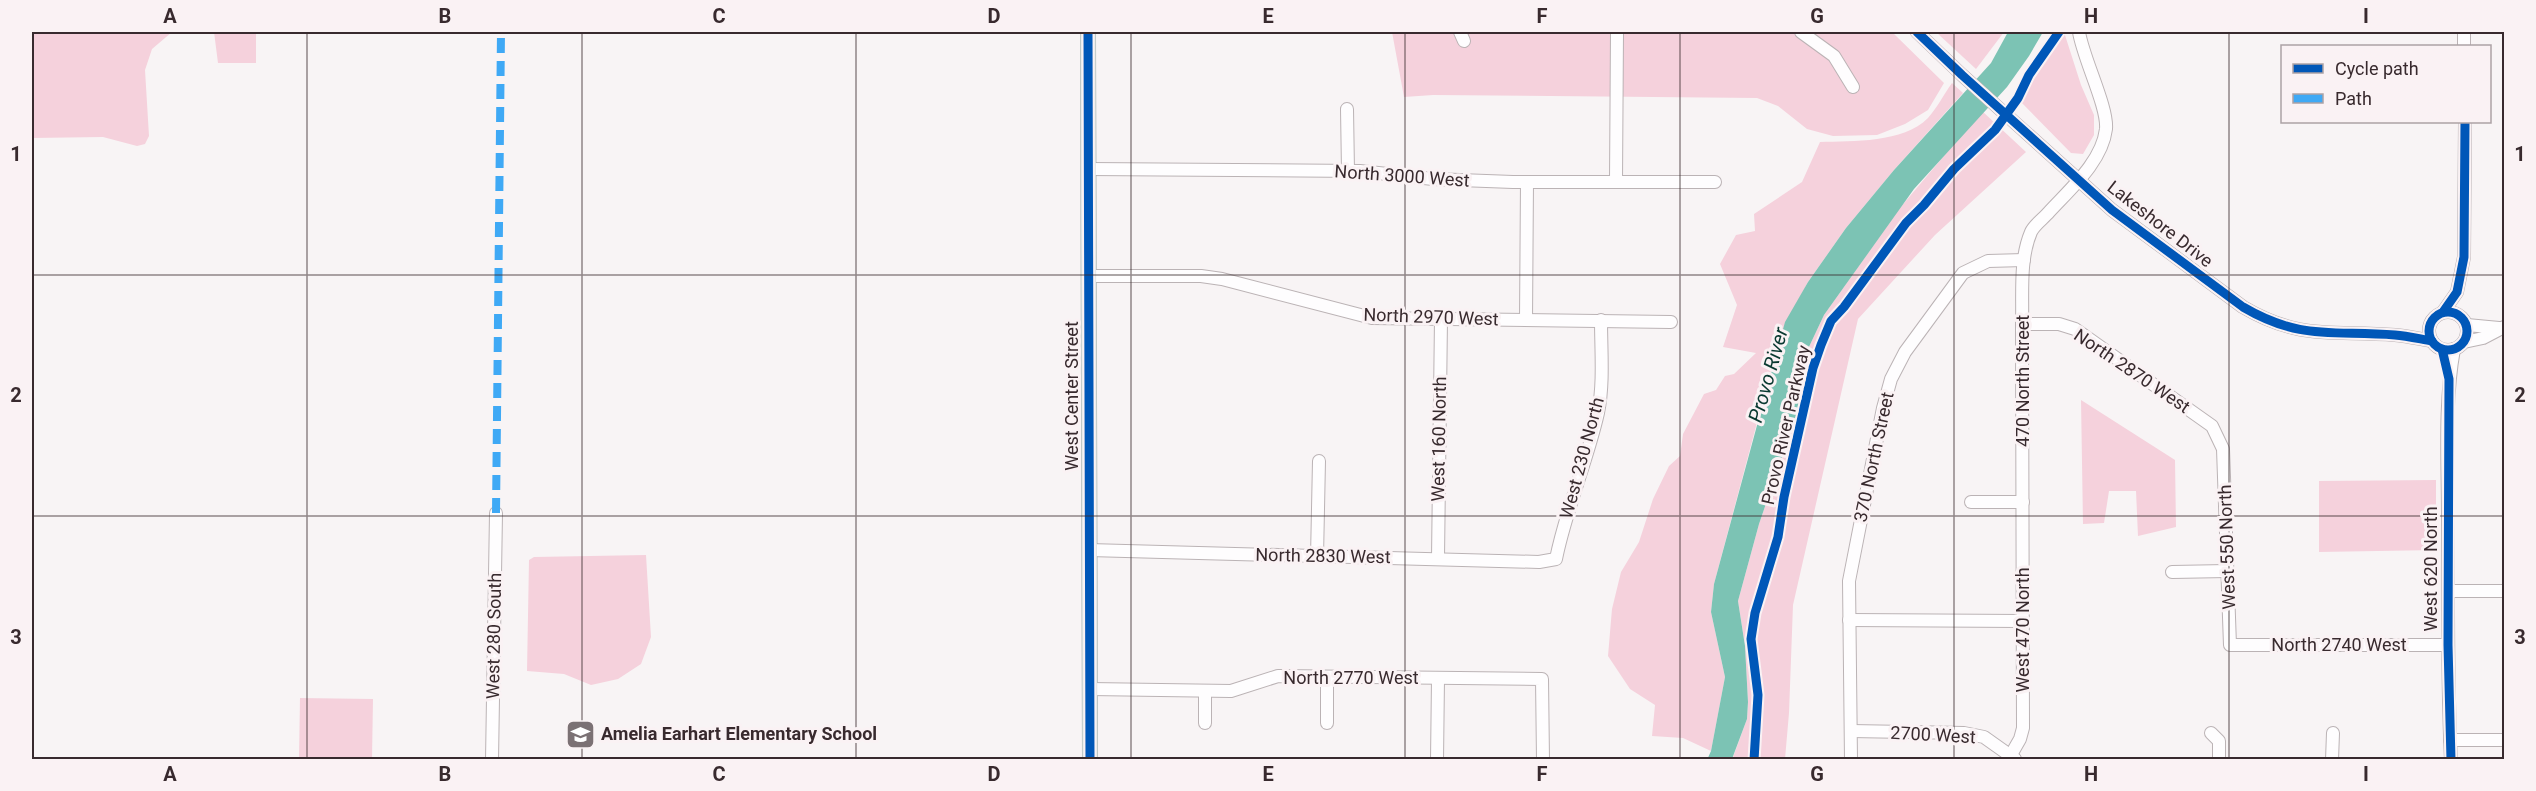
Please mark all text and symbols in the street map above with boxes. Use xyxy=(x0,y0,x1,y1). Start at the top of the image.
text: A xyxy=(163,4,177,28)
text: B xyxy=(439,4,451,28)
text: C xyxy=(712,4,726,28)
text: D xyxy=(988,4,1001,28)
text: E xyxy=(1262,4,1274,28)
text: F xyxy=(1537,4,1548,28)
text: G xyxy=(1810,4,1824,28)
text: H xyxy=(2084,4,2098,28)
text: I xyxy=(2363,4,2369,28)
legend xyxy=(2281,45,2491,123)
text: Cycle path xyxy=(2335,58,2419,79)
text: Path xyxy=(2335,88,2372,109)
text: 1 xyxy=(10,142,22,166)
text: 1 xyxy=(2514,142,2526,166)
street label: North 3000 West xyxy=(1334,160,1470,191)
street label: Lakeshore Drive xyxy=(2103,176,2217,271)
street label: North 2970 West xyxy=(1363,304,1499,329)
street label: 470 North Street xyxy=(2012,315,2033,447)
street label: West Center Street xyxy=(1061,321,1082,471)
water label: Provo River xyxy=(1743,323,1793,425)
street label: North 2870 West xyxy=(2070,324,2194,417)
street label: Provo River Parkway xyxy=(1757,343,1814,507)
street label: West 160 North xyxy=(1427,376,1450,502)
text: 2 xyxy=(10,383,22,407)
text: 2 xyxy=(2514,383,2526,407)
street label: 370 North Street xyxy=(1849,390,1898,524)
street label: West 230 North xyxy=(1555,395,1608,521)
street label: West 550 North xyxy=(2214,484,2239,610)
street label: West 620 North xyxy=(2420,506,2441,632)
street label: North 2830 West xyxy=(1255,544,1391,567)
street label: West 470 North xyxy=(2012,567,2033,693)
street label: West 280 South xyxy=(482,573,505,699)
text: 3 xyxy=(10,625,22,649)
text: 3 xyxy=(2514,625,2526,649)
street label: North 2740 West xyxy=(2271,634,2407,655)
street label: North 2770 West xyxy=(1283,667,1419,688)
school or university icon: Amelia Earhart Elementary School xyxy=(564,718,596,750)
street label: 2700 West xyxy=(1890,722,1976,747)
place label: Amelia Earhart Elementary School xyxy=(601,723,877,744)
text: A xyxy=(163,762,177,786)
text: B xyxy=(439,762,451,786)
text: C xyxy=(712,762,726,786)
text: D xyxy=(988,762,1001,786)
text: E xyxy=(1262,762,1274,786)
text: F xyxy=(1537,762,1548,786)
text: G xyxy=(1810,762,1824,786)
text: H xyxy=(2084,762,2098,786)
text: I xyxy=(2363,762,2369,786)

